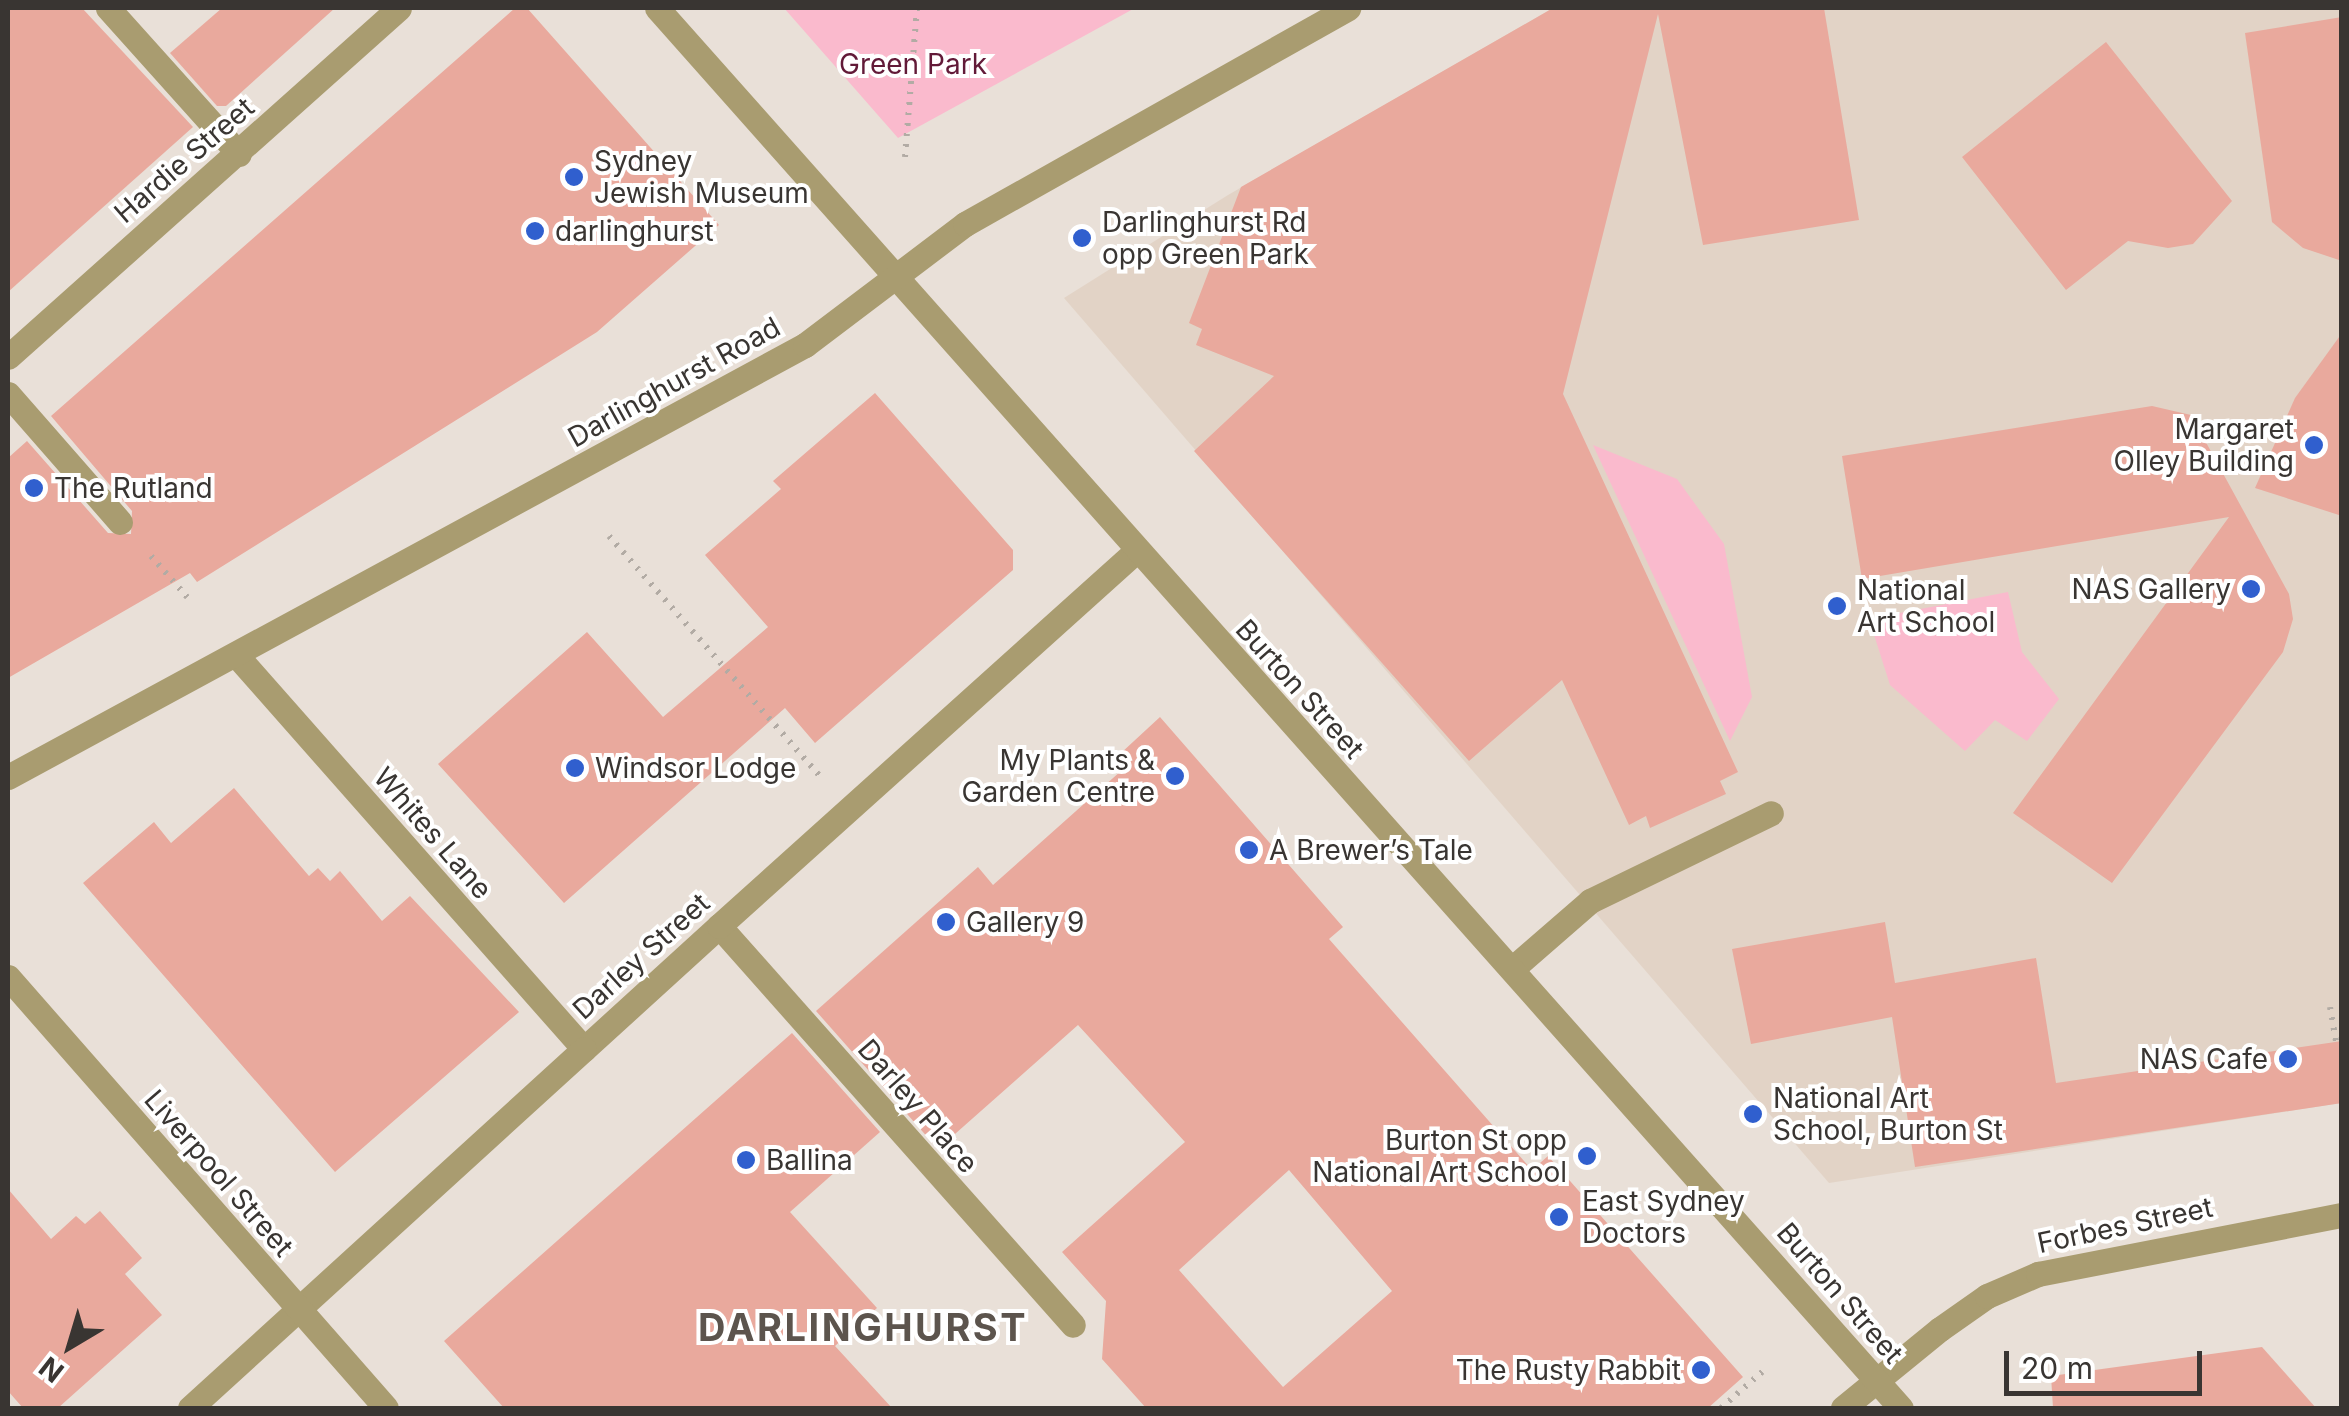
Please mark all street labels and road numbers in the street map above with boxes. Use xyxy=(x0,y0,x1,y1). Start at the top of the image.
street label: Hardie Street xyxy=(107,90,261,230)
street label: Darlinghurst Road xyxy=(562,310,786,454)
street label: Burton Street xyxy=(1229,613,1371,765)
street label: Whites Lane xyxy=(367,760,499,906)
street label: Darley Street xyxy=(566,886,716,1026)
street label: Darley Place xyxy=(851,1032,985,1180)
street label: Liverpool Street xyxy=(138,1083,300,1263)
street label: Forbes Street xyxy=(2034,1190,2216,1260)
street label: Burton Street xyxy=(1770,1216,1910,1370)

